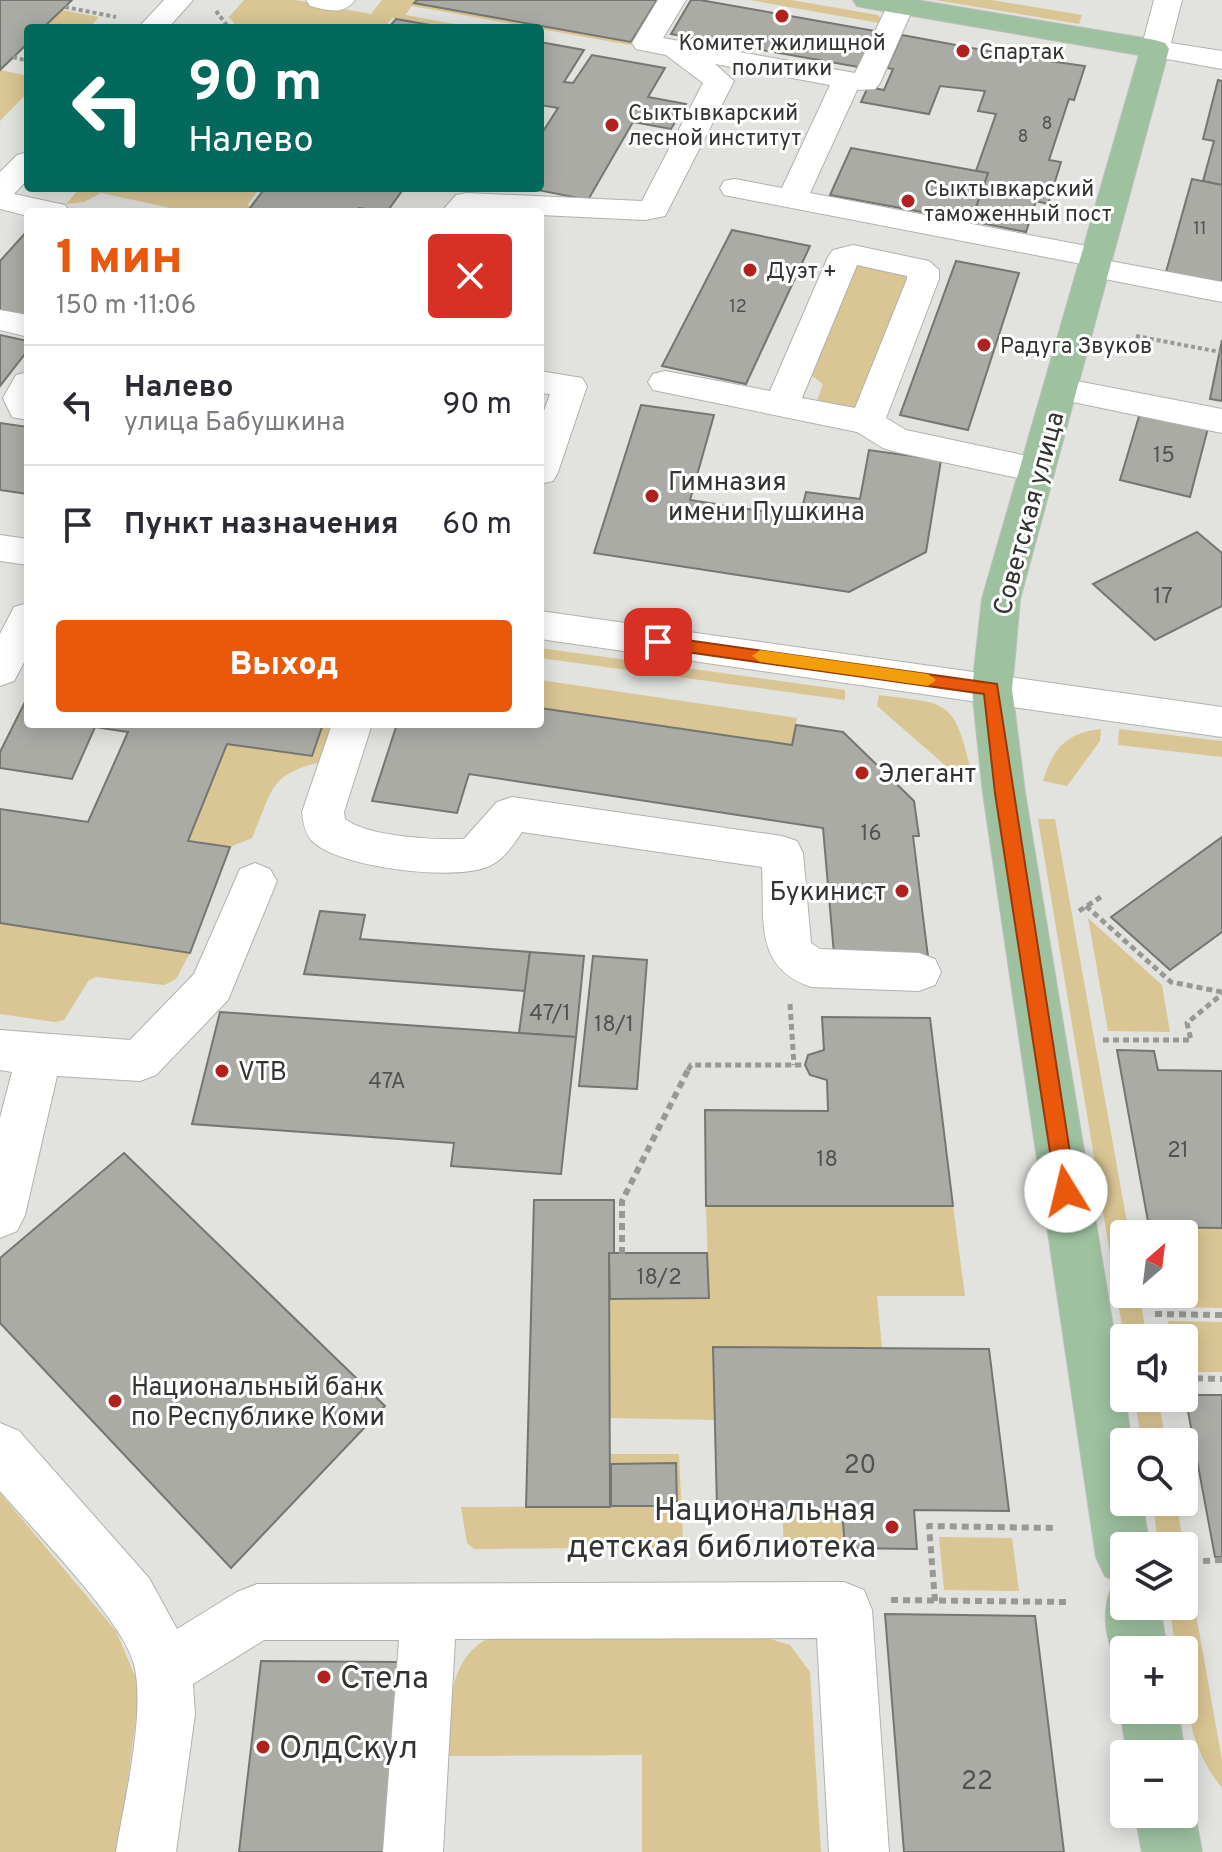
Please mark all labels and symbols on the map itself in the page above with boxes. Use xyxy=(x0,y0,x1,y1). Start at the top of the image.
marker: Комитет жилищной политики xyxy=(773,7,791,25)
place label: Комитет жилищной политики xyxy=(678,31,886,83)
place label: Спартак xyxy=(979,40,1065,67)
marker: Спартак xyxy=(954,42,972,60)
place label: Сыктывкарский лесной институт xyxy=(628,101,801,153)
house number: 8 xyxy=(1042,113,1053,136)
marker: Сыктывкарский лесной институт xyxy=(603,116,621,134)
house number: 8 xyxy=(1018,126,1029,149)
place label: Сыктывкарский таможенный пост xyxy=(924,177,1112,229)
marker: Сыктывкарский таможенный пост xyxy=(899,192,917,210)
house number: 11 xyxy=(1193,218,1207,241)
place label: Дуэт + xyxy=(766,259,837,286)
marker: Дуэт + xyxy=(741,261,759,279)
house number: 12 xyxy=(729,296,747,319)
place label: Радуга Звуков xyxy=(1000,334,1152,361)
marker: Радуга Звуков xyxy=(975,336,993,354)
street label: Советская улица xyxy=(987,408,1073,619)
house number: 15 xyxy=(1153,443,1175,470)
place label: Гимназия имени Пушкина xyxy=(668,467,865,530)
marker: Гимназия имени Пушкина xyxy=(643,487,661,505)
house number: 17 xyxy=(1153,584,1173,611)
pin xyxy=(624,608,692,676)
place label: Элегант xyxy=(878,759,976,792)
marker: Элегант xyxy=(853,764,871,782)
house number: 16 xyxy=(860,821,882,848)
place label: Букинист xyxy=(769,877,886,910)
marker: Букинист xyxy=(893,882,911,900)
house number: 47/1 xyxy=(529,1001,571,1028)
house number: 18/1 xyxy=(594,1012,634,1039)
place label: VTB xyxy=(238,1057,287,1090)
marker: VTB xyxy=(213,1062,231,1080)
house number: 47А xyxy=(368,1069,406,1096)
house number: 21 xyxy=(1167,1138,1189,1165)
house number: 18 xyxy=(816,1147,838,1174)
position arrow xyxy=(1024,1149,1108,1233)
north arrow xyxy=(1110,1220,1198,1308)
house number: 18/2 xyxy=(636,1265,682,1292)
place label: Национальный банк по Республике Коми xyxy=(131,1372,385,1435)
marker: Национальный банк по Республике Коми xyxy=(106,1392,124,1410)
house number: 20 xyxy=(844,1450,876,1483)
place label: Национальная детская библиотека xyxy=(567,1492,876,1569)
marker: Национальная детская библиотека xyxy=(883,1518,901,1536)
place label: Стела xyxy=(340,1660,429,1700)
marker: Стела xyxy=(315,1668,333,1686)
place label: ОлдСкул xyxy=(279,1730,418,1770)
marker: ОлдСкул xyxy=(254,1738,272,1756)
house number: 22 xyxy=(961,1766,993,1799)

